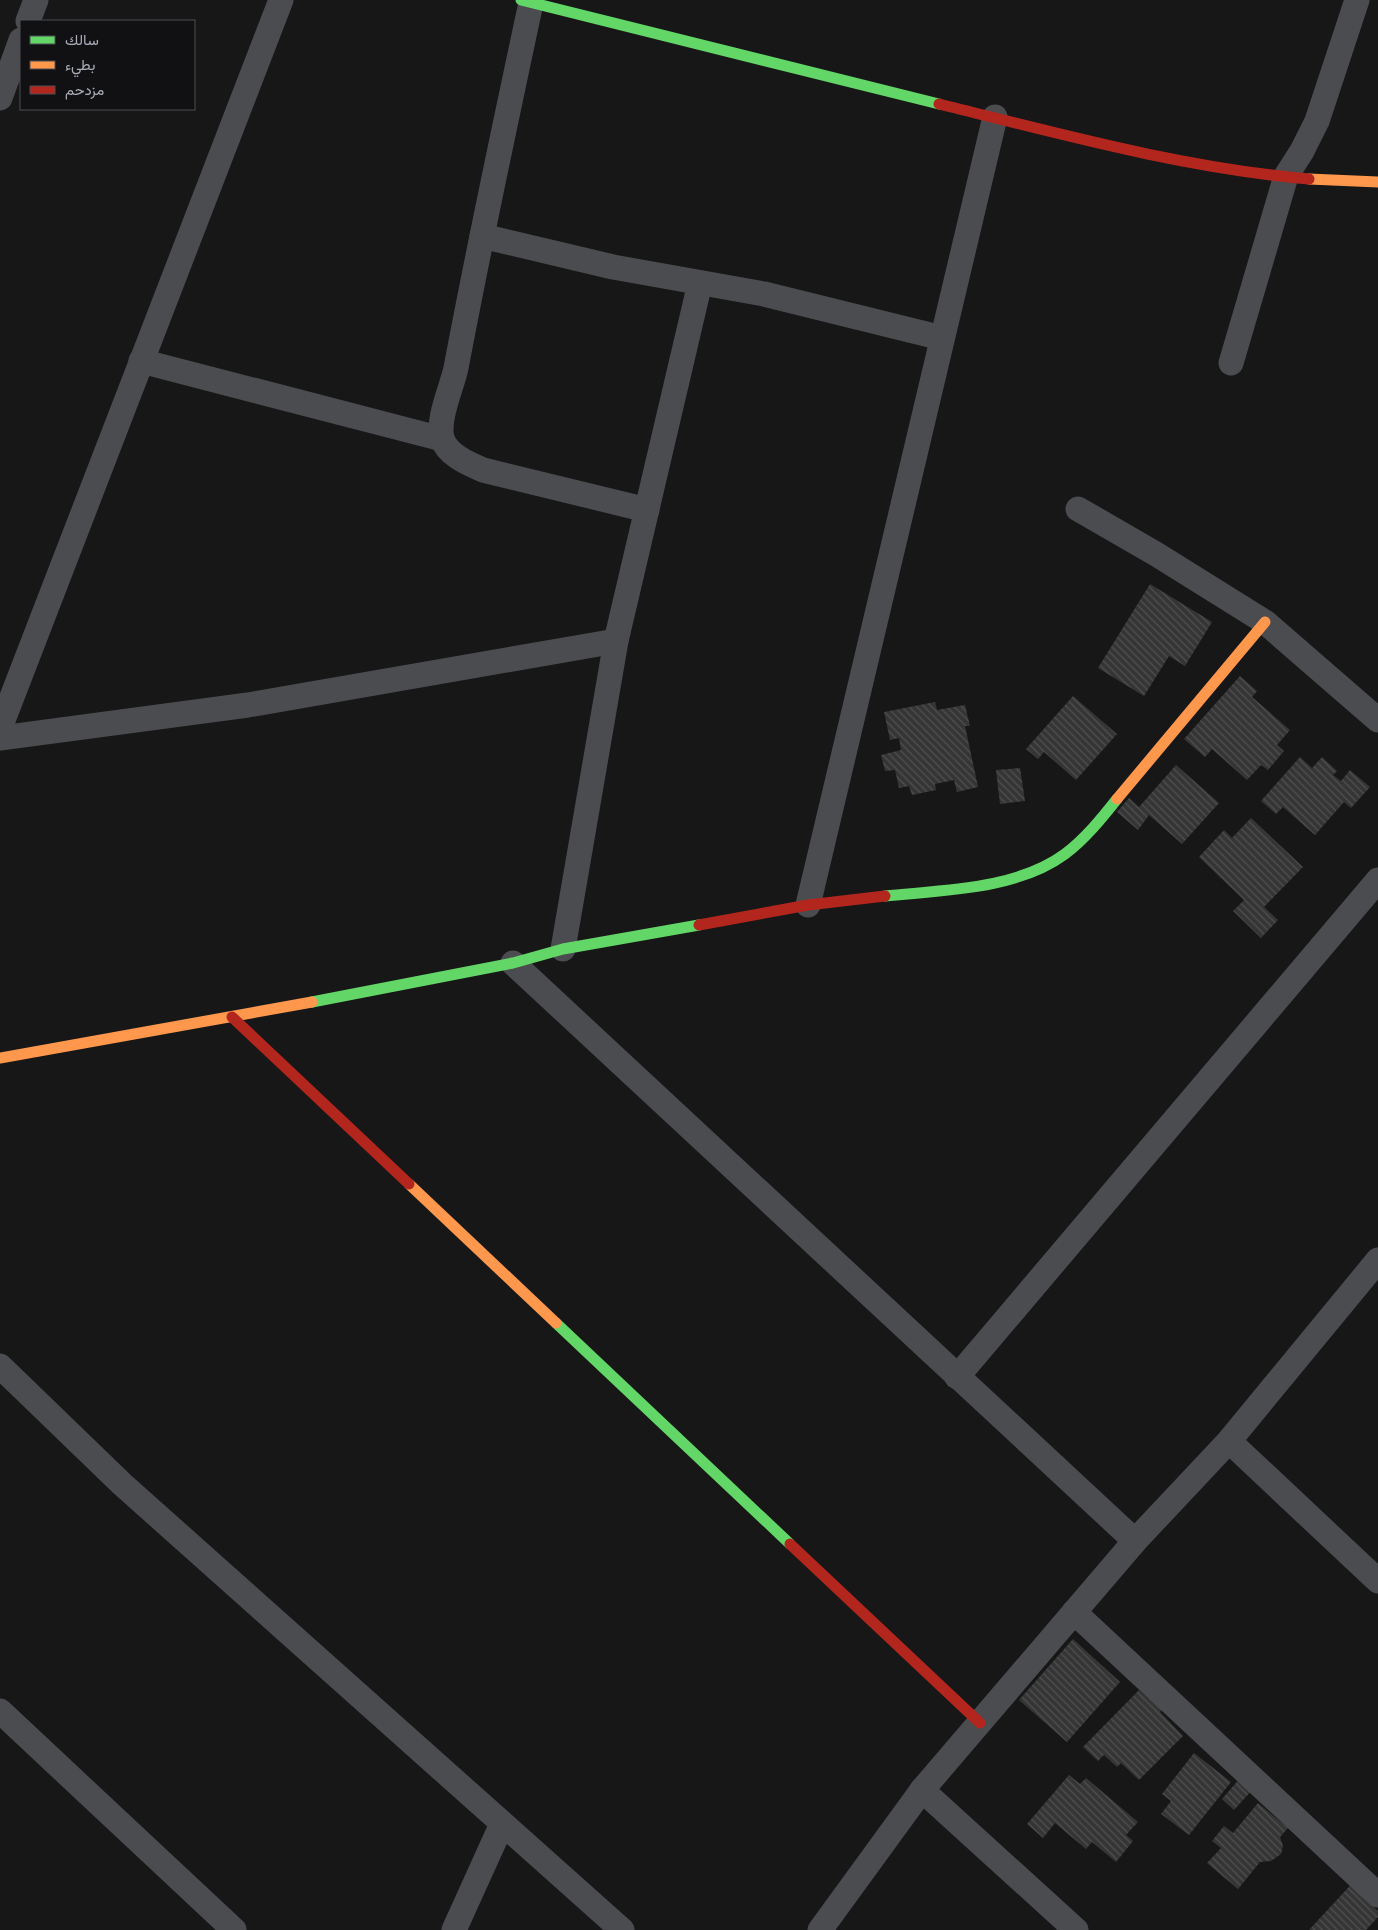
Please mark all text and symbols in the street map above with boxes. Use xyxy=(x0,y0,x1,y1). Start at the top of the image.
legend xyxy=(20,20,195,110)
text: سالك xyxy=(65,29,99,50)
text: بطيء xyxy=(65,54,95,78)
text: مزدحم xyxy=(65,79,104,100)

